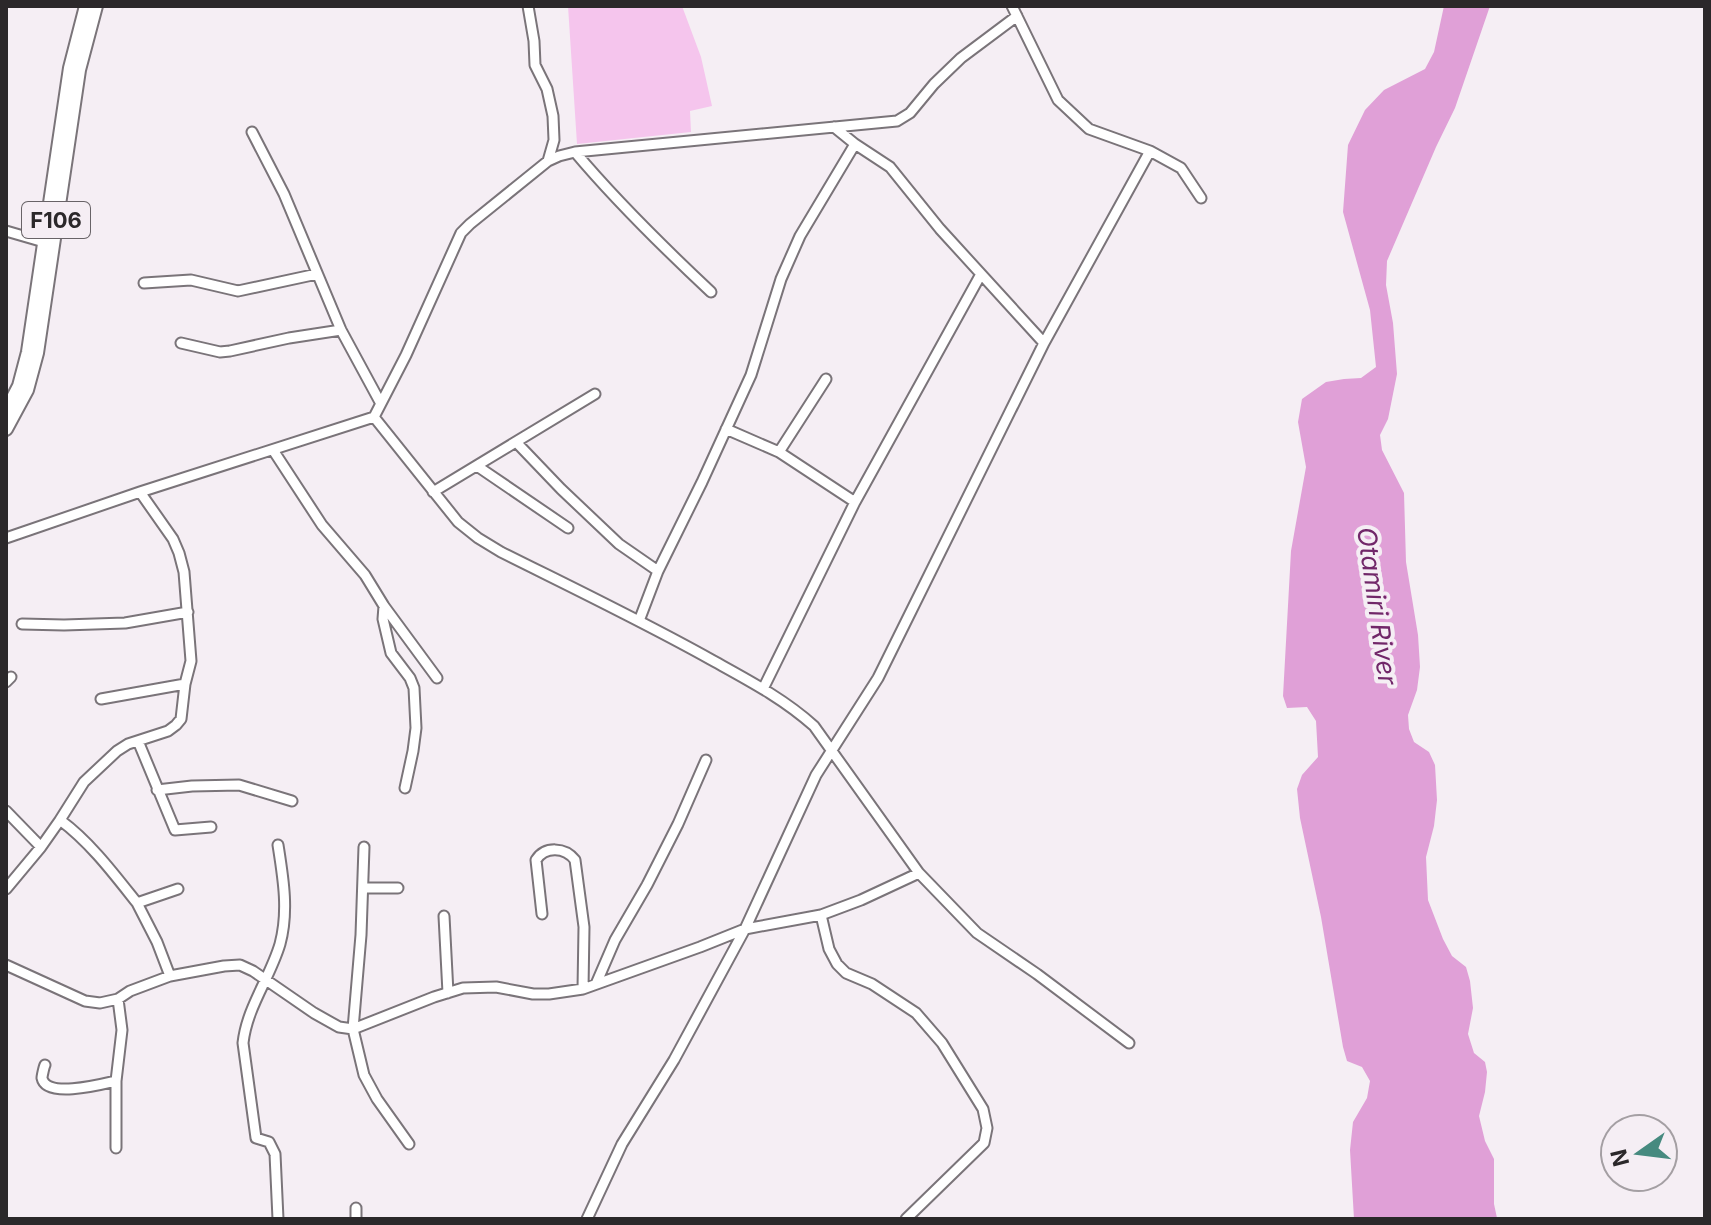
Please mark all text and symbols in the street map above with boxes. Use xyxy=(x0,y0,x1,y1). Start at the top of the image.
road number: F106 xyxy=(22,202,90,238)
water label: Otamiri River xyxy=(1351,525,1404,688)
north arrow xyxy=(1599,1113,1679,1193)
text: N xyxy=(1605,1147,1634,1169)

